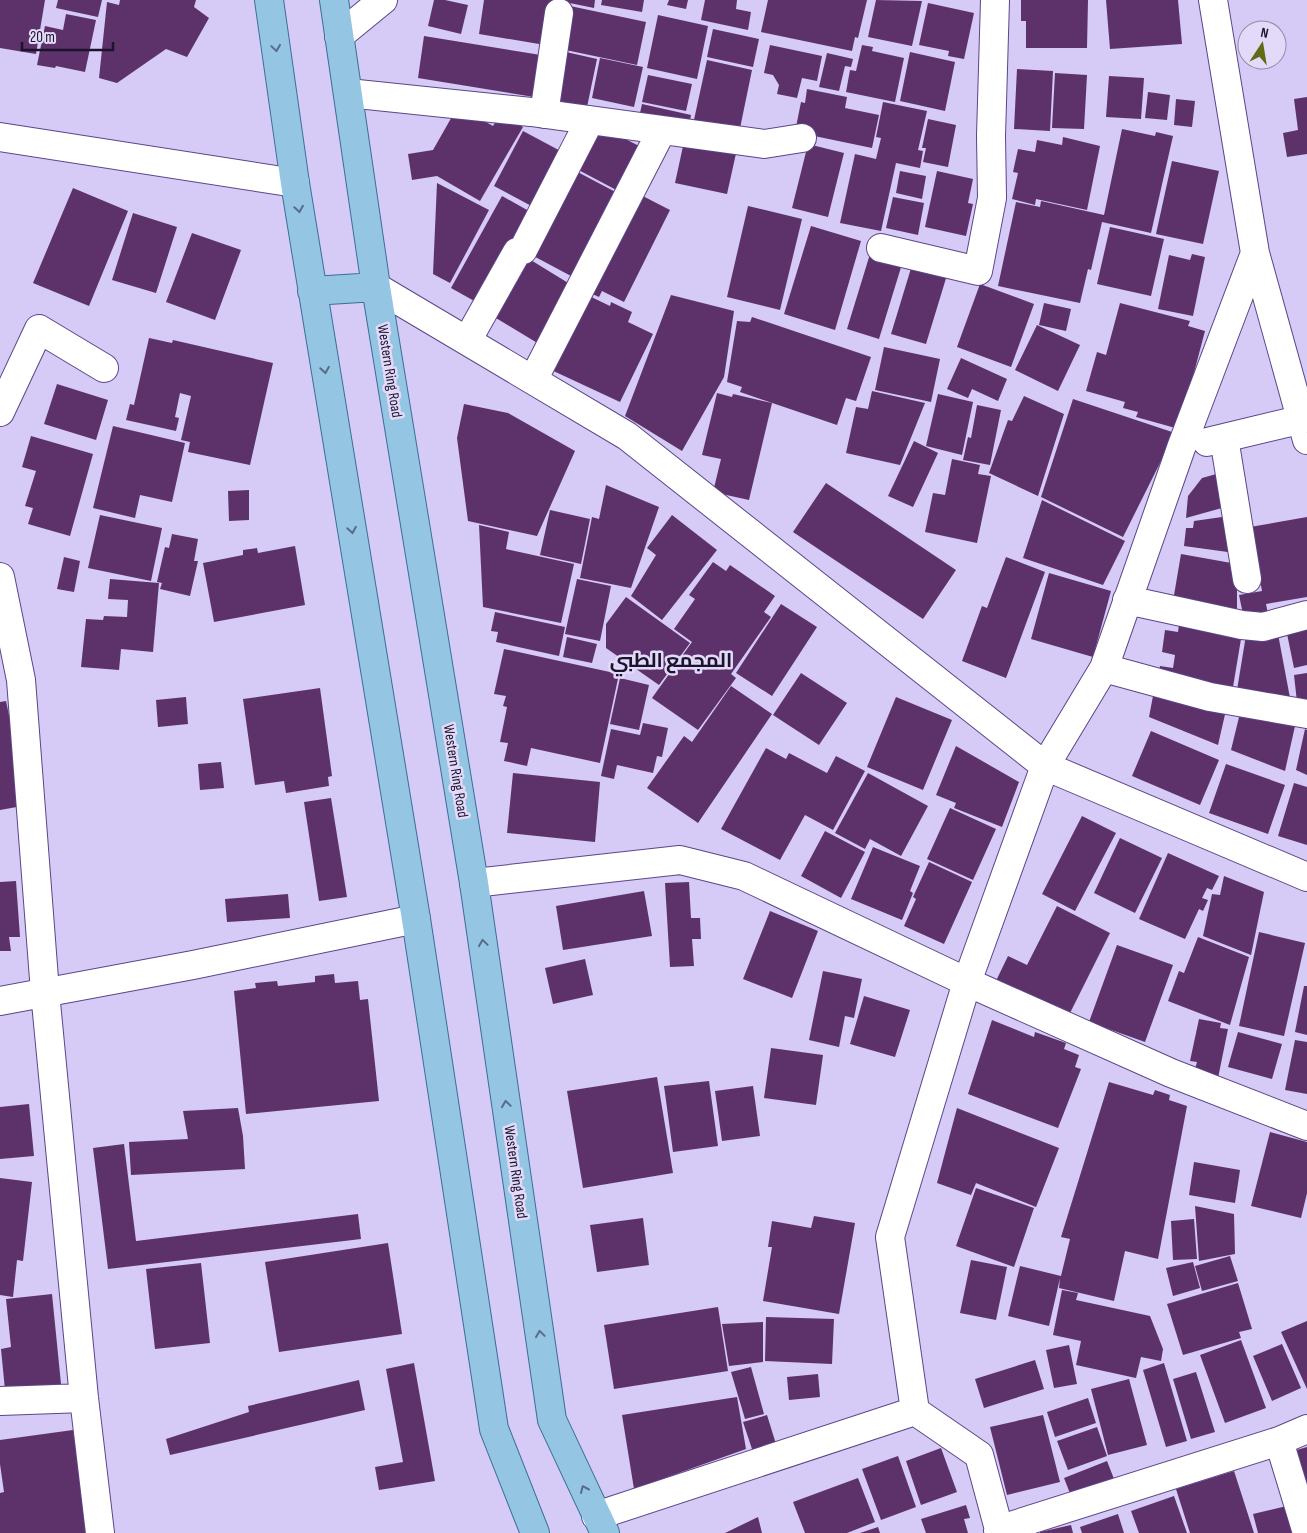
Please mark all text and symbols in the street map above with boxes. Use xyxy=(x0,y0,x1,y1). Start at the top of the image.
scale bar xyxy=(22,20,114,52)
north arrow xyxy=(1237,20,1287,70)
text: N xyxy=(1259,24,1270,42)
text: 20 m xyxy=(30,28,55,47)
one-way arrow xyxy=(270,45,281,53)
one-way arrow xyxy=(293,206,304,214)
street label: Western Ring Road xyxy=(373,323,406,419)
one-way arrow xyxy=(320,365,330,374)
one-way arrow xyxy=(346,525,356,534)
district label: المجمع الطبي xyxy=(610,649,732,677)
street label: Western Ring Road xyxy=(439,723,472,819)
one-way arrow xyxy=(478,939,489,947)
one-way arrow xyxy=(502,1100,512,1109)
street label: Western Ring Road xyxy=(500,1124,531,1220)
one-way arrow xyxy=(535,1330,545,1339)
one-way arrow xyxy=(579,1485,590,1494)

